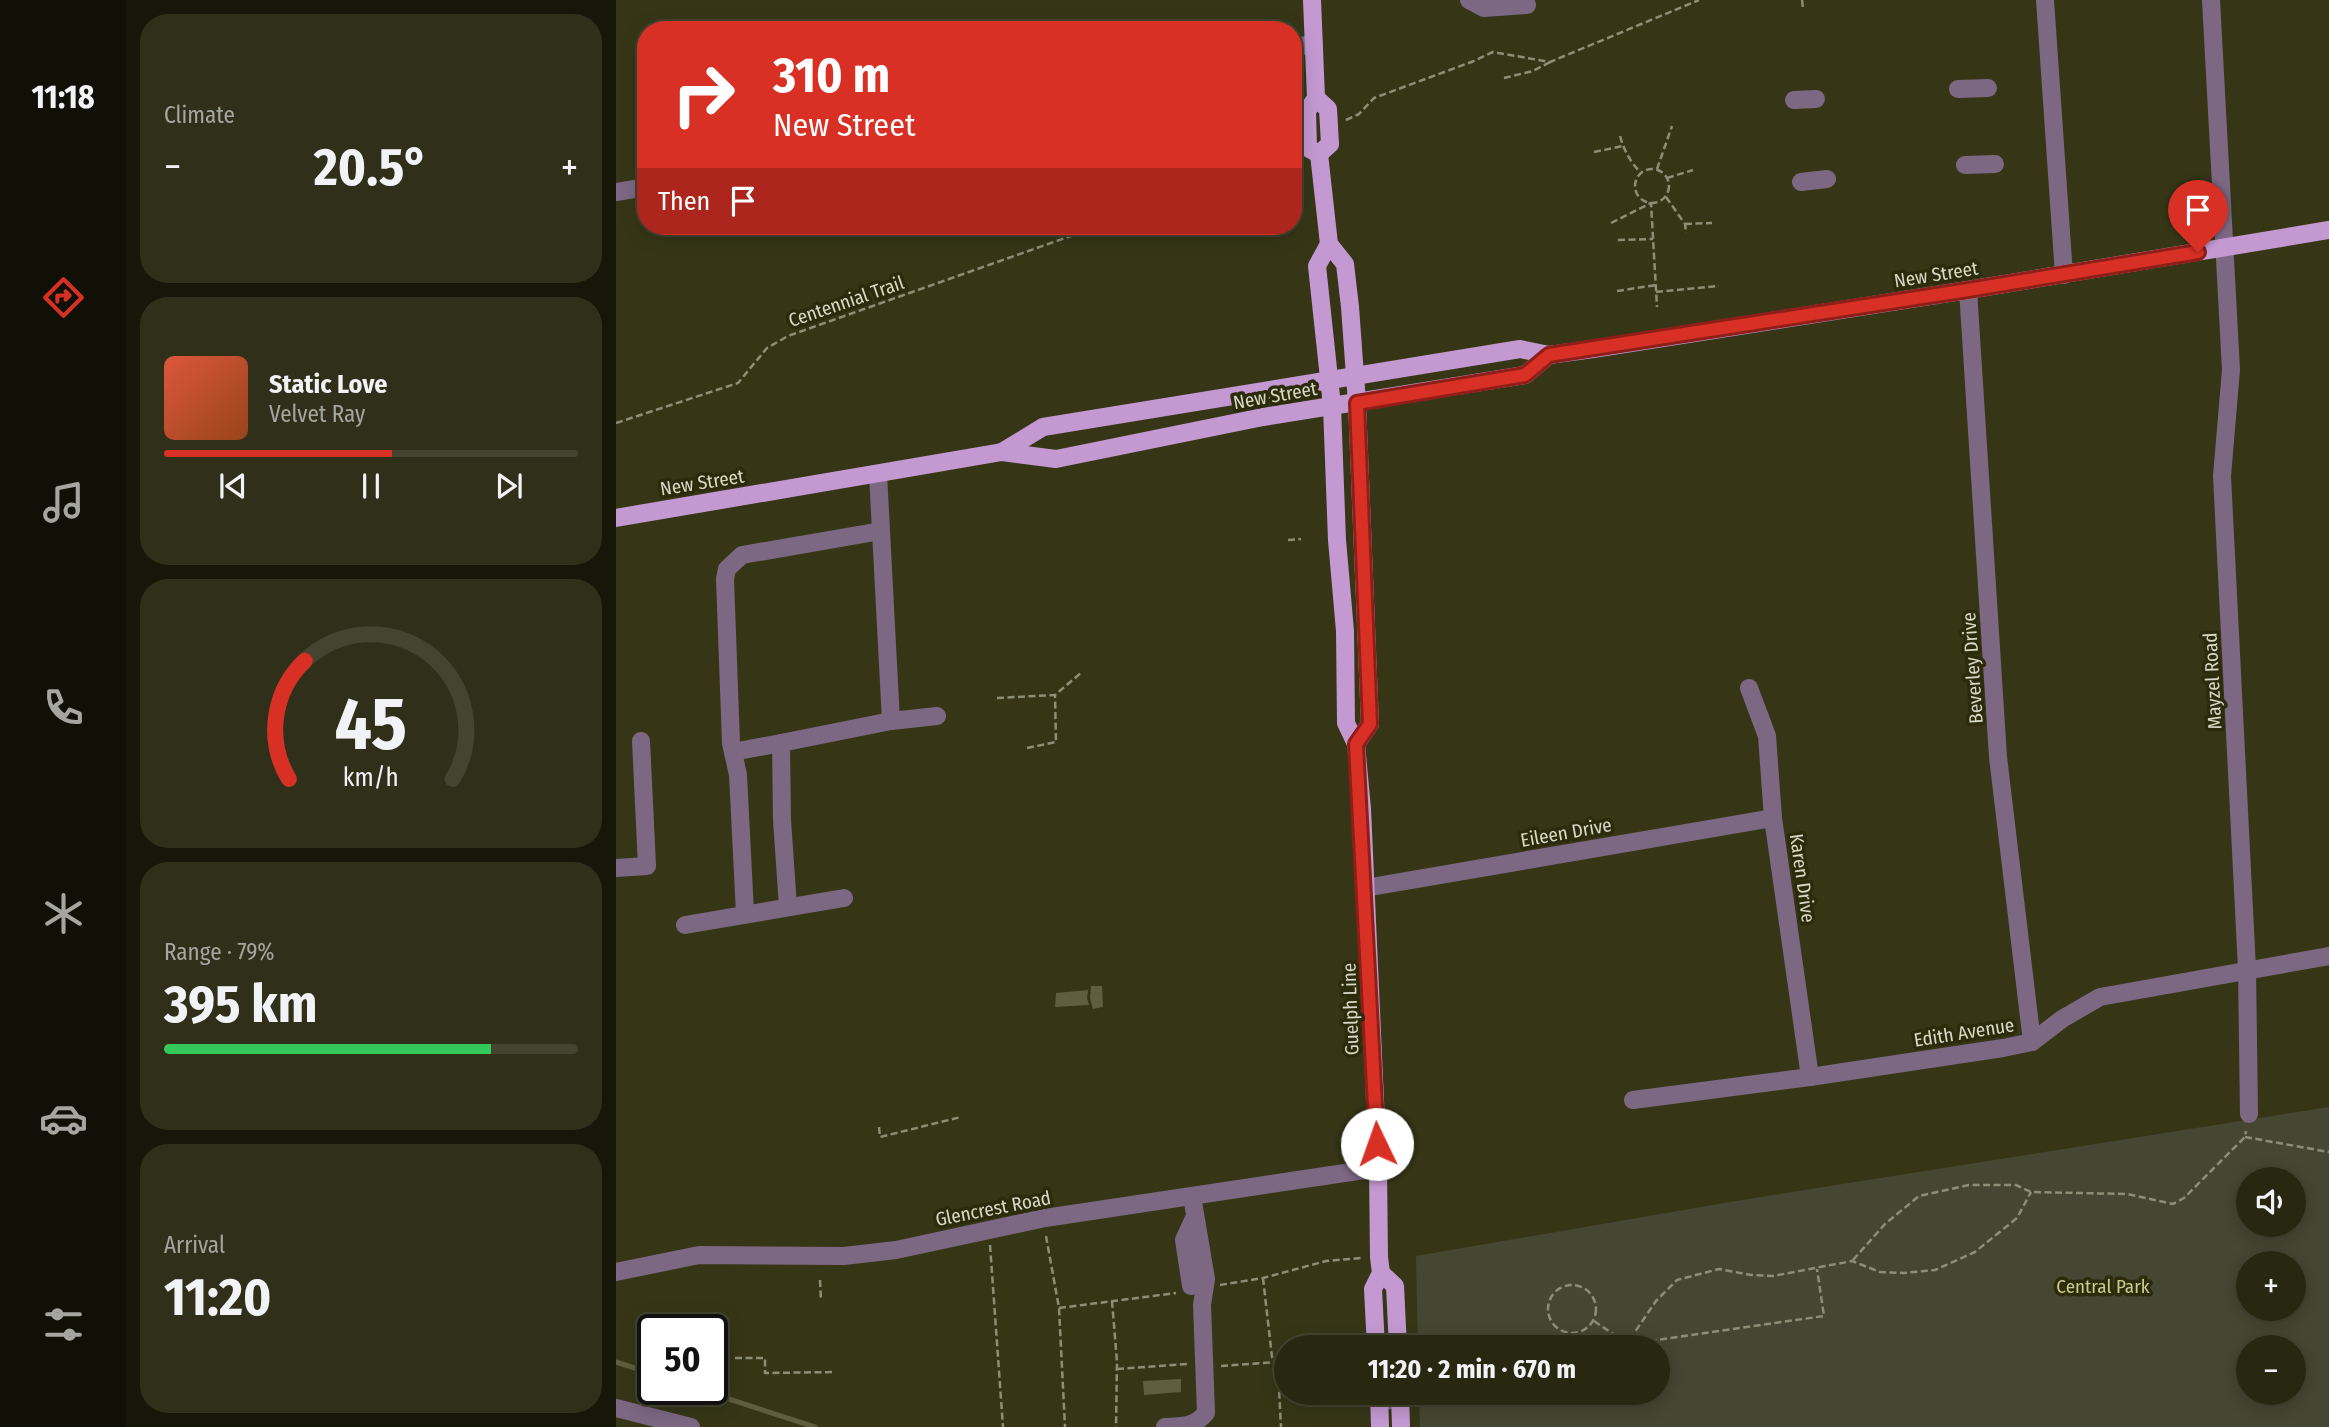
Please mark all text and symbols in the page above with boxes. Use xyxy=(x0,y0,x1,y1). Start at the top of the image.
text: 310 m xyxy=(773,46,890,105)
icon: right xyxy=(658,49,749,140)
text: 11:18 xyxy=(31,78,95,116)
text: Climate xyxy=(164,101,235,129)
text: New Street xyxy=(773,106,915,144)
text: 20.5° xyxy=(314,136,428,199)
text: − xyxy=(164,144,181,190)
text: + xyxy=(561,144,578,190)
pin xyxy=(2168,180,2228,252)
icon: arrive xyxy=(724,182,762,220)
text: Then xyxy=(658,186,710,217)
icon: arrive xyxy=(2179,191,2217,229)
street label: New Street xyxy=(1893,256,1980,292)
street label: Centennial Trail xyxy=(785,271,907,332)
icon: directions xyxy=(39,273,88,322)
text: Static Love xyxy=(269,369,387,400)
street label: New Street xyxy=(1231,377,1319,414)
text: Velvet Ray xyxy=(269,400,365,428)
street label: New Street xyxy=(659,464,746,500)
icon: previous xyxy=(214,467,252,505)
icon: pause xyxy=(352,467,390,505)
icon: next xyxy=(490,467,528,505)
icon: music xyxy=(39,478,88,527)
street label: Beverley Drive xyxy=(1957,612,1988,724)
street label: Mayzel Road xyxy=(2198,632,2227,730)
text: 45 xyxy=(335,682,407,769)
icon: phone xyxy=(39,683,88,732)
text: km/h xyxy=(343,763,399,793)
street label: Eileen Drive xyxy=(1519,813,1613,852)
street label: Karen Drive xyxy=(1785,832,1820,924)
icon: climate xyxy=(39,889,88,938)
text: Range · 79% xyxy=(164,938,275,966)
street label: Guelph Line xyxy=(1337,962,1364,1056)
text: 395 km xyxy=(164,973,318,1036)
street label: Edith Avenue xyxy=(1912,1013,2016,1052)
icon: car xyxy=(39,1094,88,1143)
position arrow xyxy=(1340,1107,1414,1181)
map controls xyxy=(2236,1167,2306,1405)
button: sound xyxy=(2236,1167,2306,1237)
street label: Glencrest Road xyxy=(933,1186,1053,1231)
text: Arrival xyxy=(164,1231,225,1259)
button: + xyxy=(2236,1251,2306,1321)
text: 11:20 xyxy=(164,1266,271,1329)
park label: Central Park xyxy=(2056,1275,2150,1298)
icon: filters xyxy=(39,1300,88,1349)
speed limit sign: 50 xyxy=(637,1314,728,1405)
button: − xyxy=(2236,1335,2306,1405)
text: 11:20 · 2 min · 670 m xyxy=(1368,1354,1576,1385)

